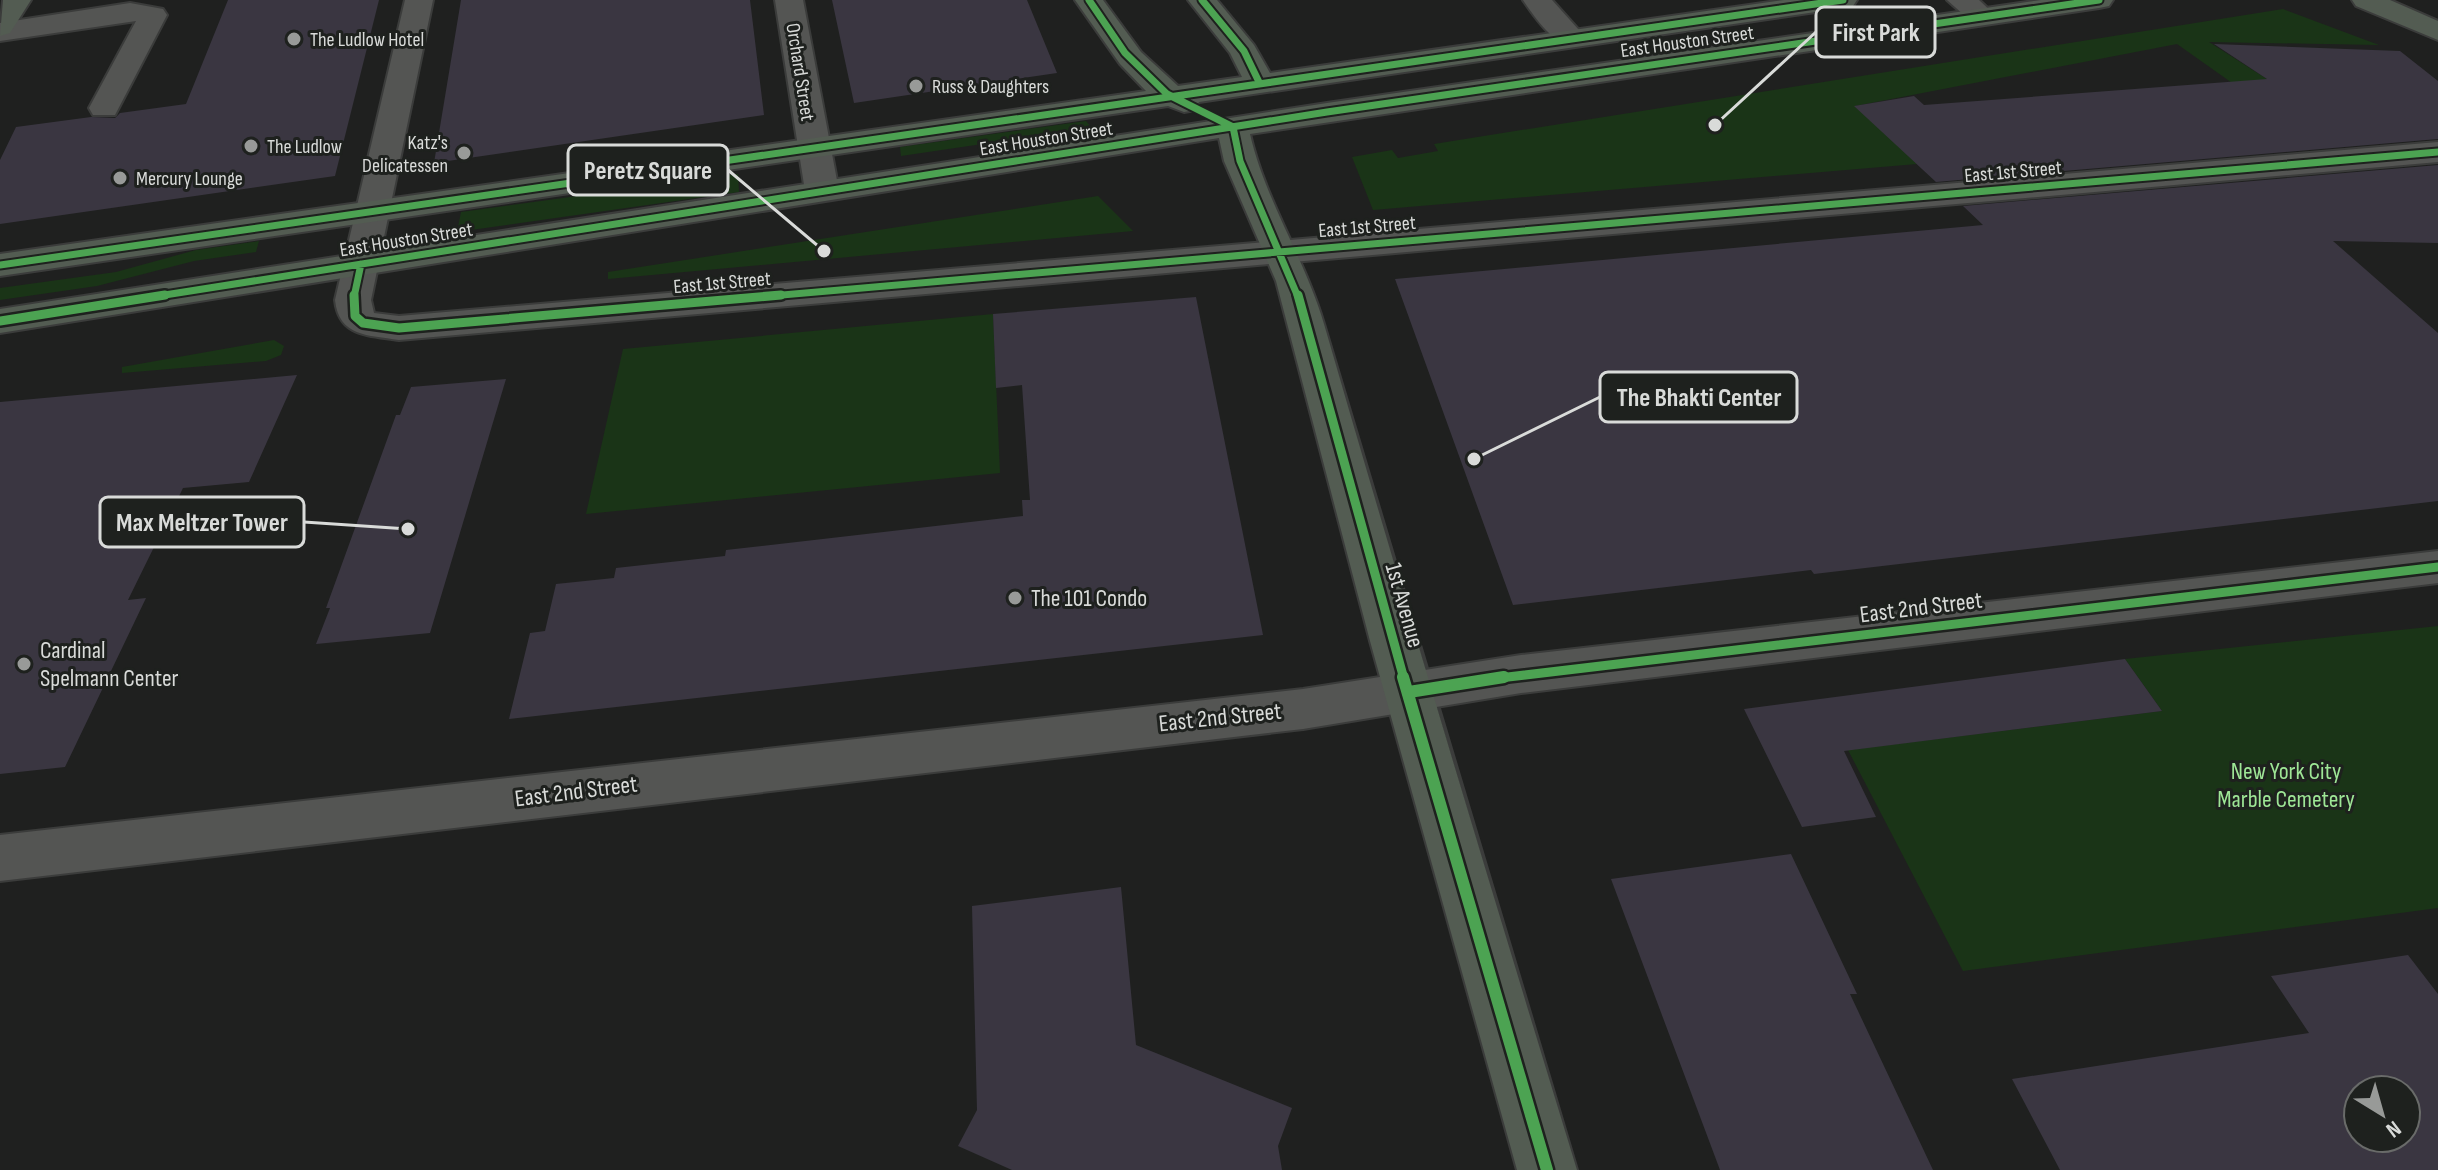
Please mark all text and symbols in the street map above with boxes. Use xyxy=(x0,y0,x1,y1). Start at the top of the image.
callout: First Park xyxy=(1816,7,1935,57)
text: First Park xyxy=(1832,18,1920,49)
street label: East Houston Street xyxy=(1619,21,1755,63)
street label: Orchard Street xyxy=(780,22,820,123)
place label: The Ludlow Hotel xyxy=(310,28,424,52)
marker: The Ludlow Hotel xyxy=(285,30,303,48)
place label: Russ & Daughters xyxy=(932,75,1049,99)
marker: Russ & Daughters xyxy=(907,77,925,95)
street label: East Houston Street xyxy=(978,117,1114,161)
place label: Katz's Delicatessen xyxy=(362,131,448,178)
place label: The Ludlow xyxy=(267,135,342,159)
marker: The Ludlow xyxy=(242,137,260,155)
marker: Katz's Delicatessen xyxy=(455,144,473,162)
callout: Peretz Square xyxy=(568,145,728,195)
text: Peretz Square xyxy=(584,156,712,187)
street label: East 1st Street xyxy=(1963,156,2063,188)
place label: Mercury Lounge xyxy=(136,167,243,191)
marker: Mercury Lounge xyxy=(111,169,129,187)
street label: East 1st Street xyxy=(1317,211,1417,243)
street label: East Houston Street xyxy=(338,218,474,262)
street label: East 1st Street xyxy=(672,267,772,299)
callout: The Bhakti Center xyxy=(1600,372,1797,422)
text: The Bhakti Center xyxy=(1617,383,1781,414)
callout: Max Meltzer Tower xyxy=(100,497,304,547)
text: Max Meltzer Tower xyxy=(116,508,288,539)
street label: 1st Avenue xyxy=(1379,559,1430,651)
place label: The 101 Condo xyxy=(1031,584,1147,613)
street label: East 2nd Street xyxy=(1858,586,1984,629)
marker: The 101 Condo xyxy=(1006,589,1024,607)
place label: Cardinal Spelmann Center xyxy=(40,636,179,693)
marker: Cardinal Spelmann Center xyxy=(15,655,33,673)
street label: East 2nd Street xyxy=(1157,697,1283,738)
park label: New York City Marble Cemetery xyxy=(2217,757,2355,814)
street label: East 2nd Street xyxy=(513,770,639,813)
north arrow xyxy=(2342,1074,2422,1154)
text: N xyxy=(2380,1114,2406,1143)

